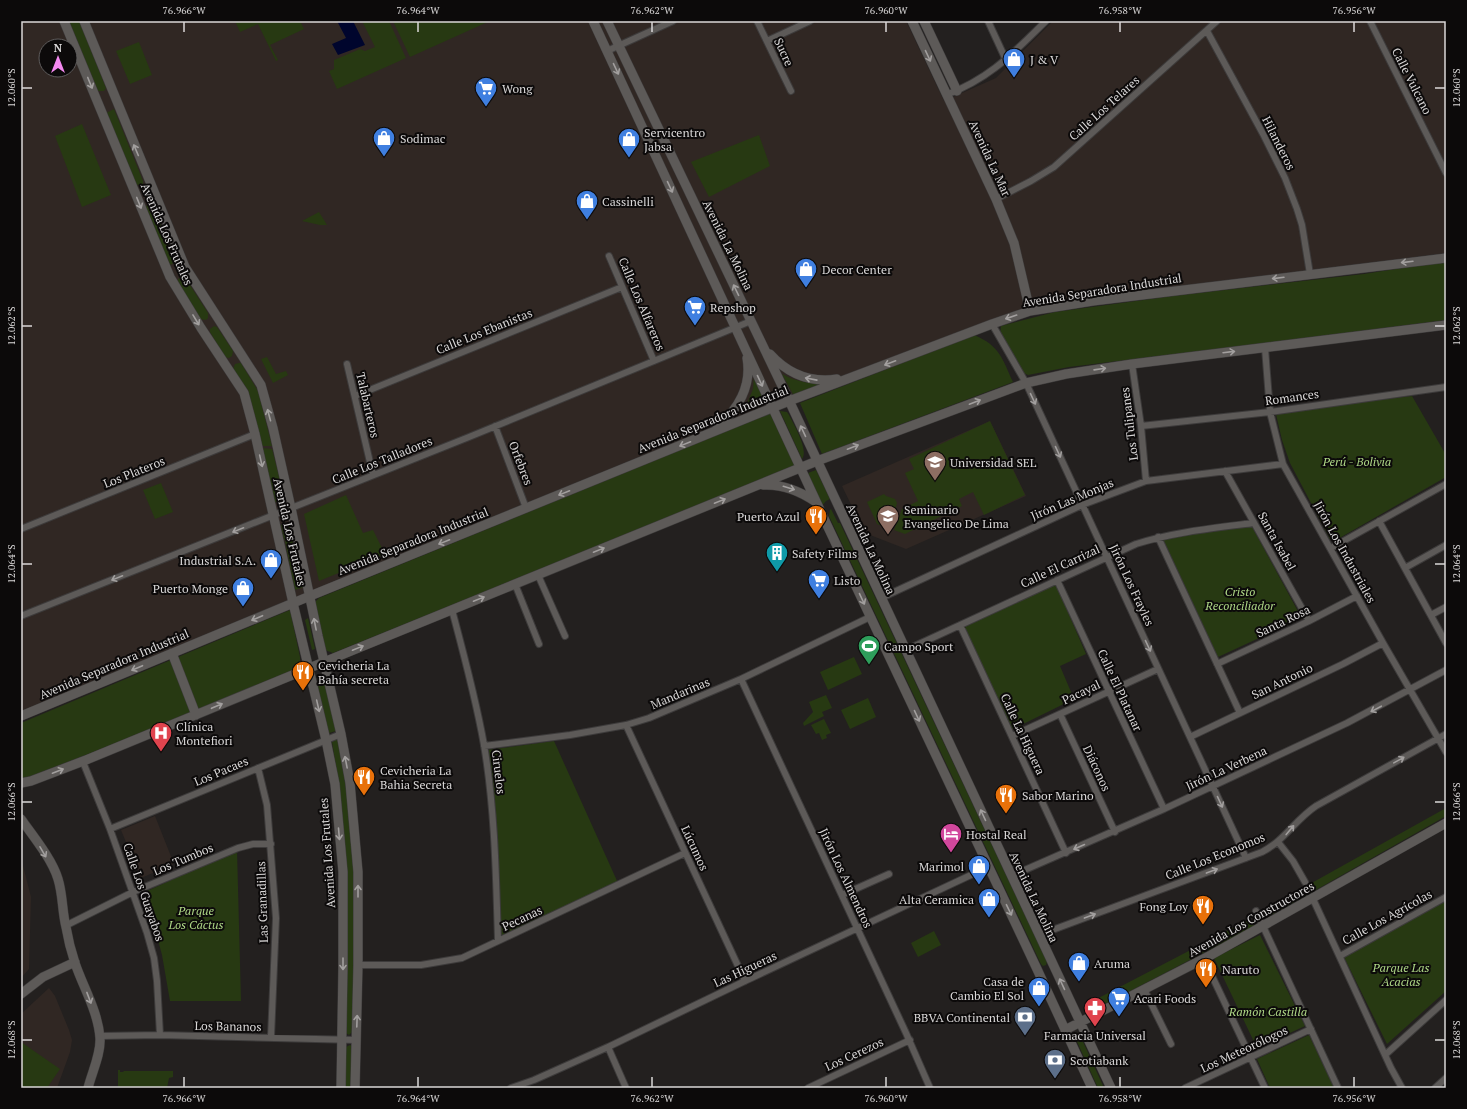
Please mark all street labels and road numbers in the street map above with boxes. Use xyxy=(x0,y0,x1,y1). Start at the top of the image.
street label: Sucre xyxy=(771,35,797,69)
street label: Calle Vulcano xyxy=(1389,45,1435,117)
street label: Calle Los Telares xyxy=(1066,72,1142,144)
street label: Hilanderos xyxy=(1259,114,1299,172)
street label: Avenida La Mar xyxy=(966,118,1014,199)
street label: Avenida Los Frutales xyxy=(138,181,196,287)
street label: Avenida La Molina xyxy=(700,197,756,293)
street label: Calle Los Alfareros xyxy=(616,255,668,353)
street label: Avenida Separadora Industrial xyxy=(1021,270,1183,310)
street label: Calle Los Ebanistas xyxy=(434,305,534,357)
street label: Talabarteros xyxy=(353,371,383,439)
street label: Avenida Separadora Industrial xyxy=(636,382,791,456)
street label: Los Tulipanes xyxy=(1117,386,1141,462)
street label: Romances xyxy=(1264,386,1320,408)
street label: Calle Los Talladores xyxy=(330,433,434,487)
street label: Orfebres xyxy=(506,439,536,487)
street label: Los Plateros xyxy=(101,453,167,491)
street label: Jirón Las Monjas xyxy=(1028,475,1116,523)
street label: Avenida Los Frutales xyxy=(270,477,310,587)
street label: Jirón Los Industriales xyxy=(1311,499,1379,605)
street label: Avenida La Molina xyxy=(843,501,899,597)
street label: Avenida Separadora Industrial xyxy=(336,504,491,578)
street label: Santa Isabel xyxy=(1255,509,1299,573)
street label: Calle El Carrizal xyxy=(1018,541,1102,591)
street label: Jirón Los Frayles xyxy=(1107,542,1157,628)
street label: Santa Rosa xyxy=(1253,601,1313,641)
street label: Avenida Separadora Industrial xyxy=(37,626,191,702)
street label: Calle El Platanar xyxy=(1094,647,1146,734)
street label: San Antonio xyxy=(1249,660,1315,702)
street label: Mandarinas xyxy=(648,674,712,712)
street label: Pacayal xyxy=(1059,676,1103,707)
street label: Calle La Higuera xyxy=(998,691,1048,777)
street label: Diáconos xyxy=(1080,743,1114,793)
street label: Jirón La Verbena xyxy=(1183,743,1269,793)
street label: Ciruelos xyxy=(489,749,509,795)
street label: Los Pacaes xyxy=(192,753,250,789)
street label: Avenida Los Frutales xyxy=(316,797,338,909)
street label: Lúcumos xyxy=(678,823,712,873)
street label: Jirón Los Almendros xyxy=(816,826,876,930)
street label: Calle Los Economos xyxy=(1163,829,1267,883)
street label: Los Tumbos xyxy=(151,840,215,878)
street label: Calle Los Guayabos xyxy=(120,841,168,943)
street label: Avenida La Molina xyxy=(1006,849,1062,945)
street label: Las Granadillas xyxy=(253,861,271,943)
street label: Avenida Los Constructores xyxy=(1185,878,1317,960)
street label: Calle Los Agrícolas xyxy=(1340,886,1434,948)
street label: Pecanas xyxy=(499,902,545,934)
street label: Las Higueras xyxy=(711,948,779,990)
street label: Los Bananos xyxy=(194,1018,262,1034)
street label: Los Meteorólogos xyxy=(1198,1022,1290,1076)
street label: Los Cerezos xyxy=(822,1034,886,1074)

